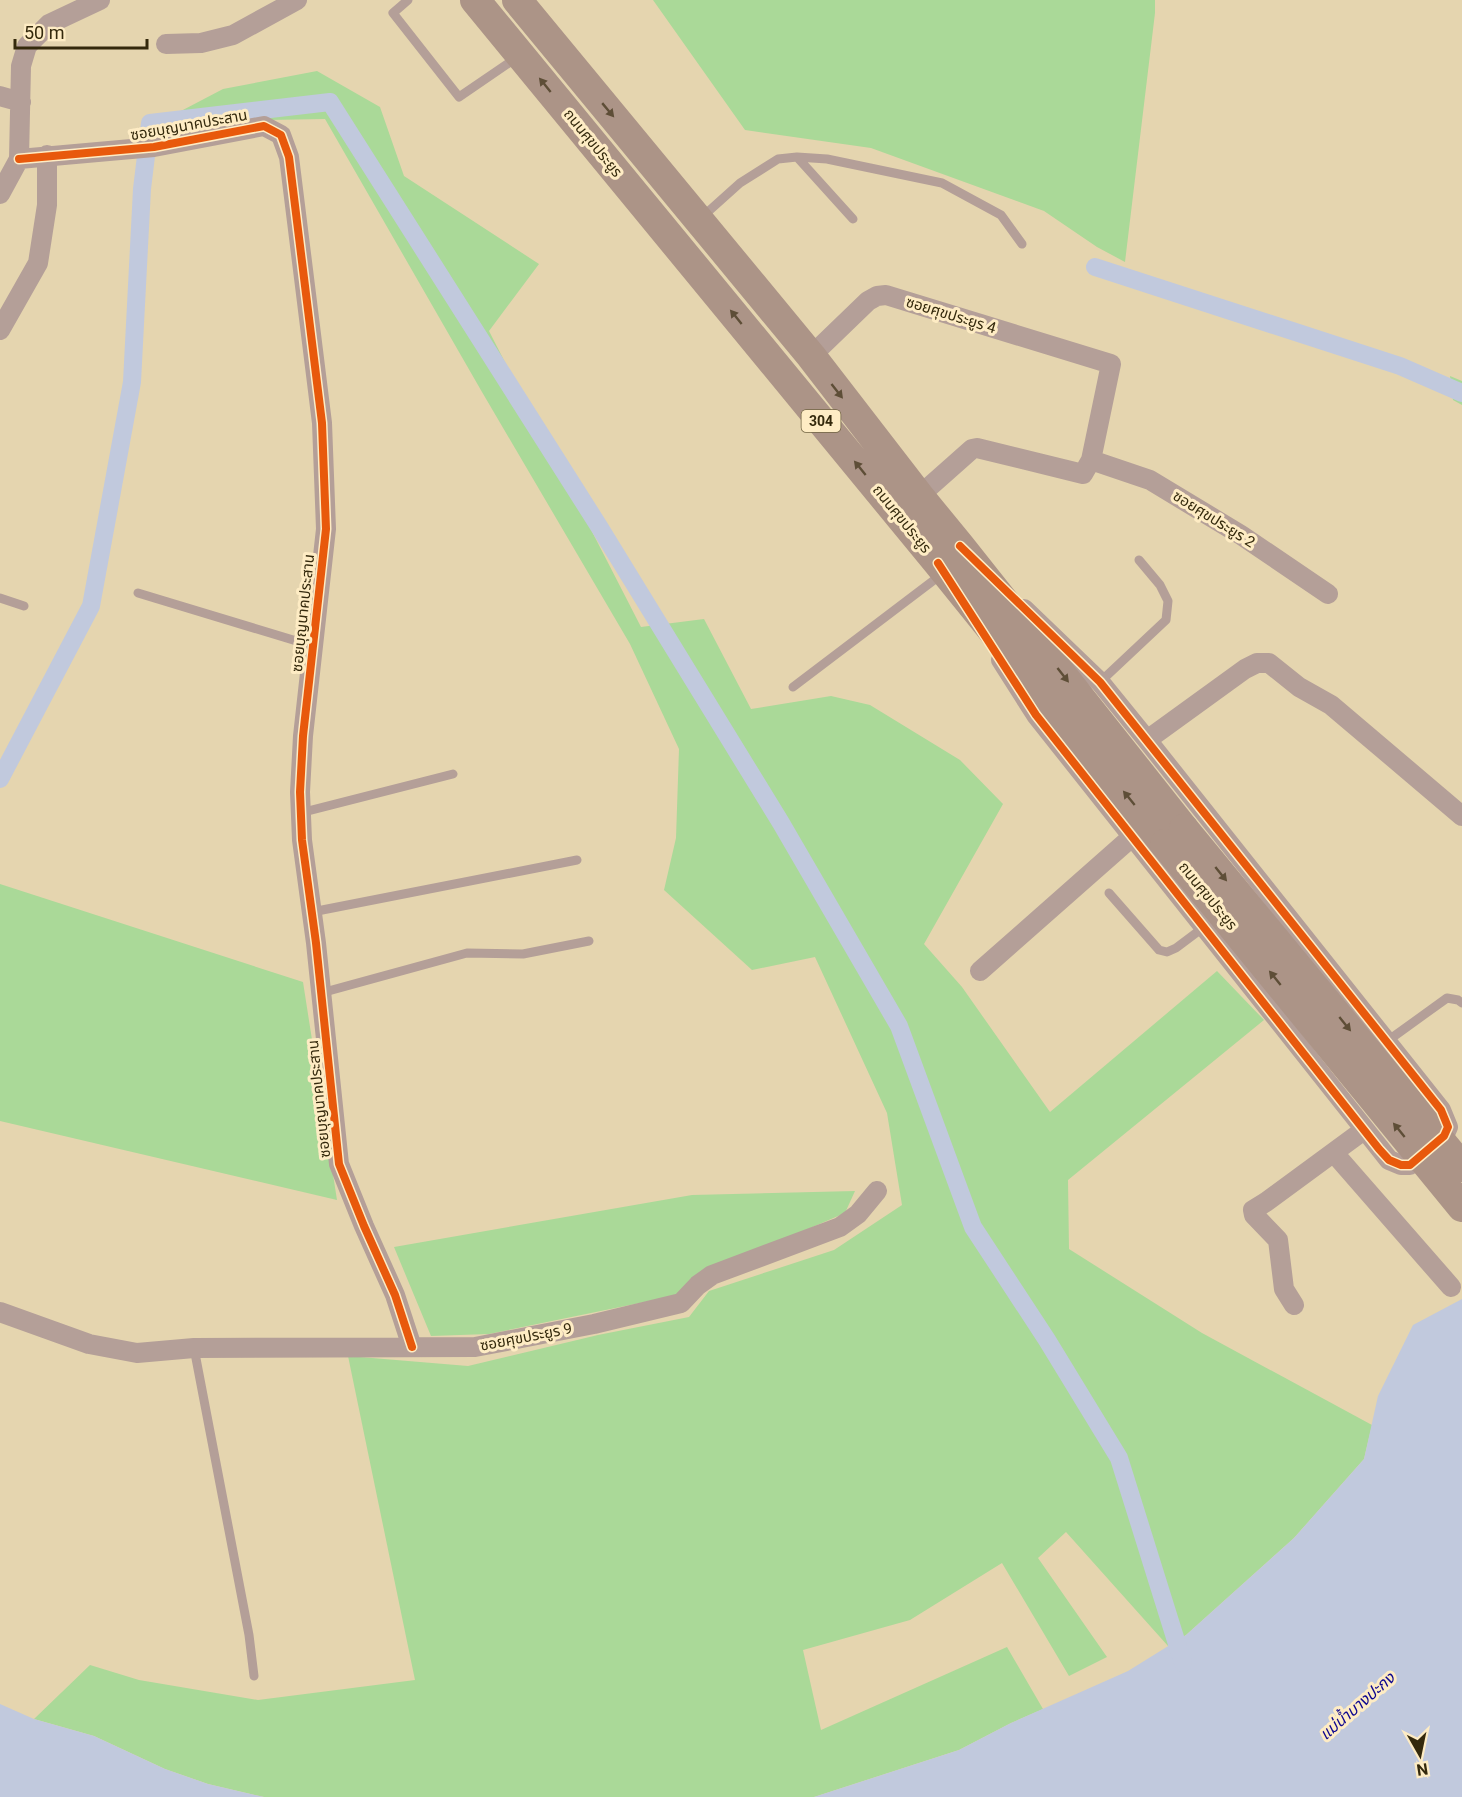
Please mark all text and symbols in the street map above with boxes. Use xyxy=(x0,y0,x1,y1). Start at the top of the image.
scale bar xyxy=(15,12,147,50)
text: 50 m xyxy=(24,22,64,43)
one-way arrow xyxy=(539,77,552,93)
one-way arrow xyxy=(601,102,614,117)
street label: ถนนศุขประยูร xyxy=(560,105,626,181)
street label: ซอยบุญนาคประสาน xyxy=(129,106,249,144)
street label: ซอยศุขประยูร 4 xyxy=(904,293,999,337)
one-way arrow xyxy=(730,310,743,325)
one-way arrow xyxy=(831,383,844,399)
road number: 304 xyxy=(802,410,840,432)
one-way arrow xyxy=(853,460,866,476)
street label: ถนนศุขประยูร xyxy=(869,481,935,557)
street label: ซอยศุขประยูร 2 xyxy=(1170,487,1258,551)
street label: ซอยบุญนาคประสาน xyxy=(288,553,318,673)
one-way arrow xyxy=(1056,668,1068,683)
one-way arrow xyxy=(1122,790,1135,806)
street label: ถนนศุขประยูร xyxy=(1175,858,1241,934)
one-way arrow xyxy=(1214,866,1227,882)
one-way arrow xyxy=(1270,971,1282,986)
one-way arrow xyxy=(1338,1017,1350,1032)
street label: ซอยบุญนาคประสาน xyxy=(304,1039,334,1159)
one-way arrow xyxy=(1393,1122,1405,1137)
street label: ซอยศุขประยูร 9 xyxy=(478,1319,574,1355)
water label: แม่น้ำบางปะกง xyxy=(1314,1666,1399,1744)
north arrow xyxy=(1390,1725,1450,1785)
text: N xyxy=(1415,1759,1429,1780)

